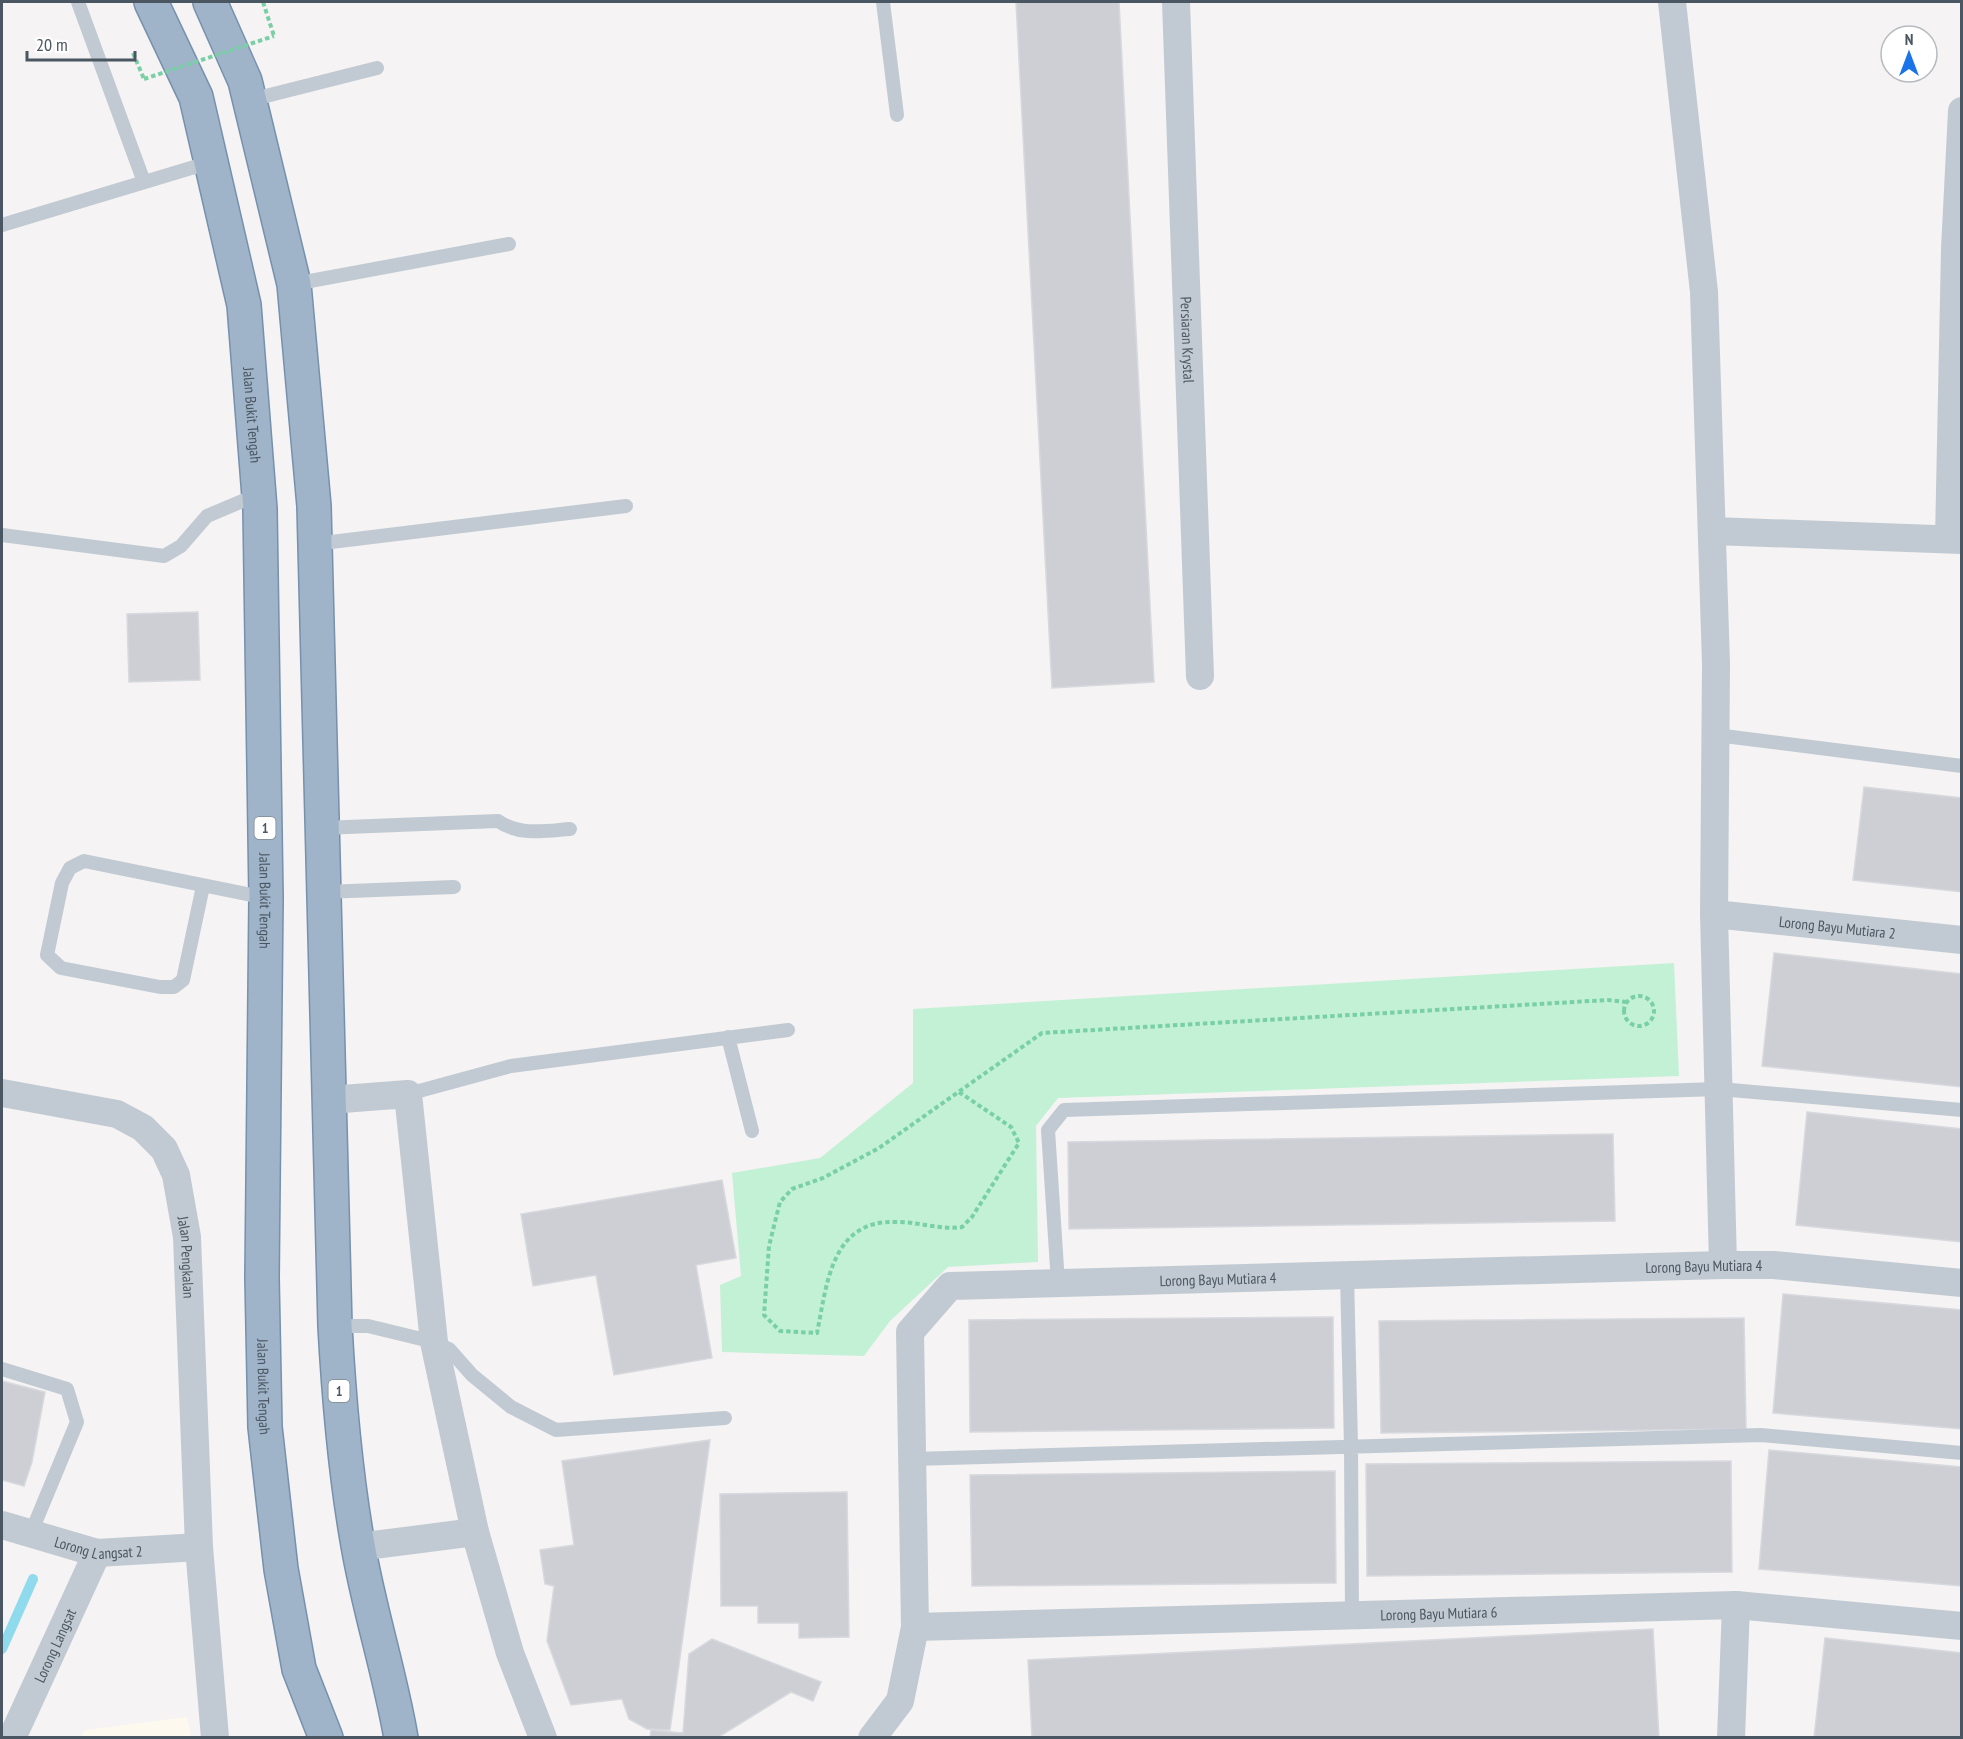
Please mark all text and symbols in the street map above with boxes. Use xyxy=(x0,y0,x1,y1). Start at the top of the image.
scale bar xyxy=(27,24,135,62)
north arrow xyxy=(1879,24,1939,84)
text: N xyxy=(1905,29,1913,49)
text: 20 m xyxy=(36,33,68,56)
street label: Persiaran Krystal xyxy=(1177,296,1199,384)
street label: Jalan Bukit Tengah xyxy=(239,366,266,463)
road number: 1 xyxy=(254,817,276,839)
street label: Jalan Bukit Tengah xyxy=(256,852,276,949)
street label: Lorong Bayu Mutiara 2 xyxy=(1778,911,1896,942)
street label: Jalan Pengkalan xyxy=(174,1214,199,1299)
street label: Lorong Bayu Mutiara 4 xyxy=(1645,1256,1763,1277)
street label: Lorong Bayu Mutiara 4 xyxy=(1159,1268,1277,1290)
street label: Jalan Bukit Tengah xyxy=(254,1338,275,1436)
road number: 1 xyxy=(328,1380,350,1402)
street label: Lorong Langsat 2 xyxy=(52,1532,143,1563)
street label: Lorong Bayu Mutiara 6 xyxy=(1380,1602,1498,1624)
street label: Lorong Langsat xyxy=(29,1605,80,1685)

